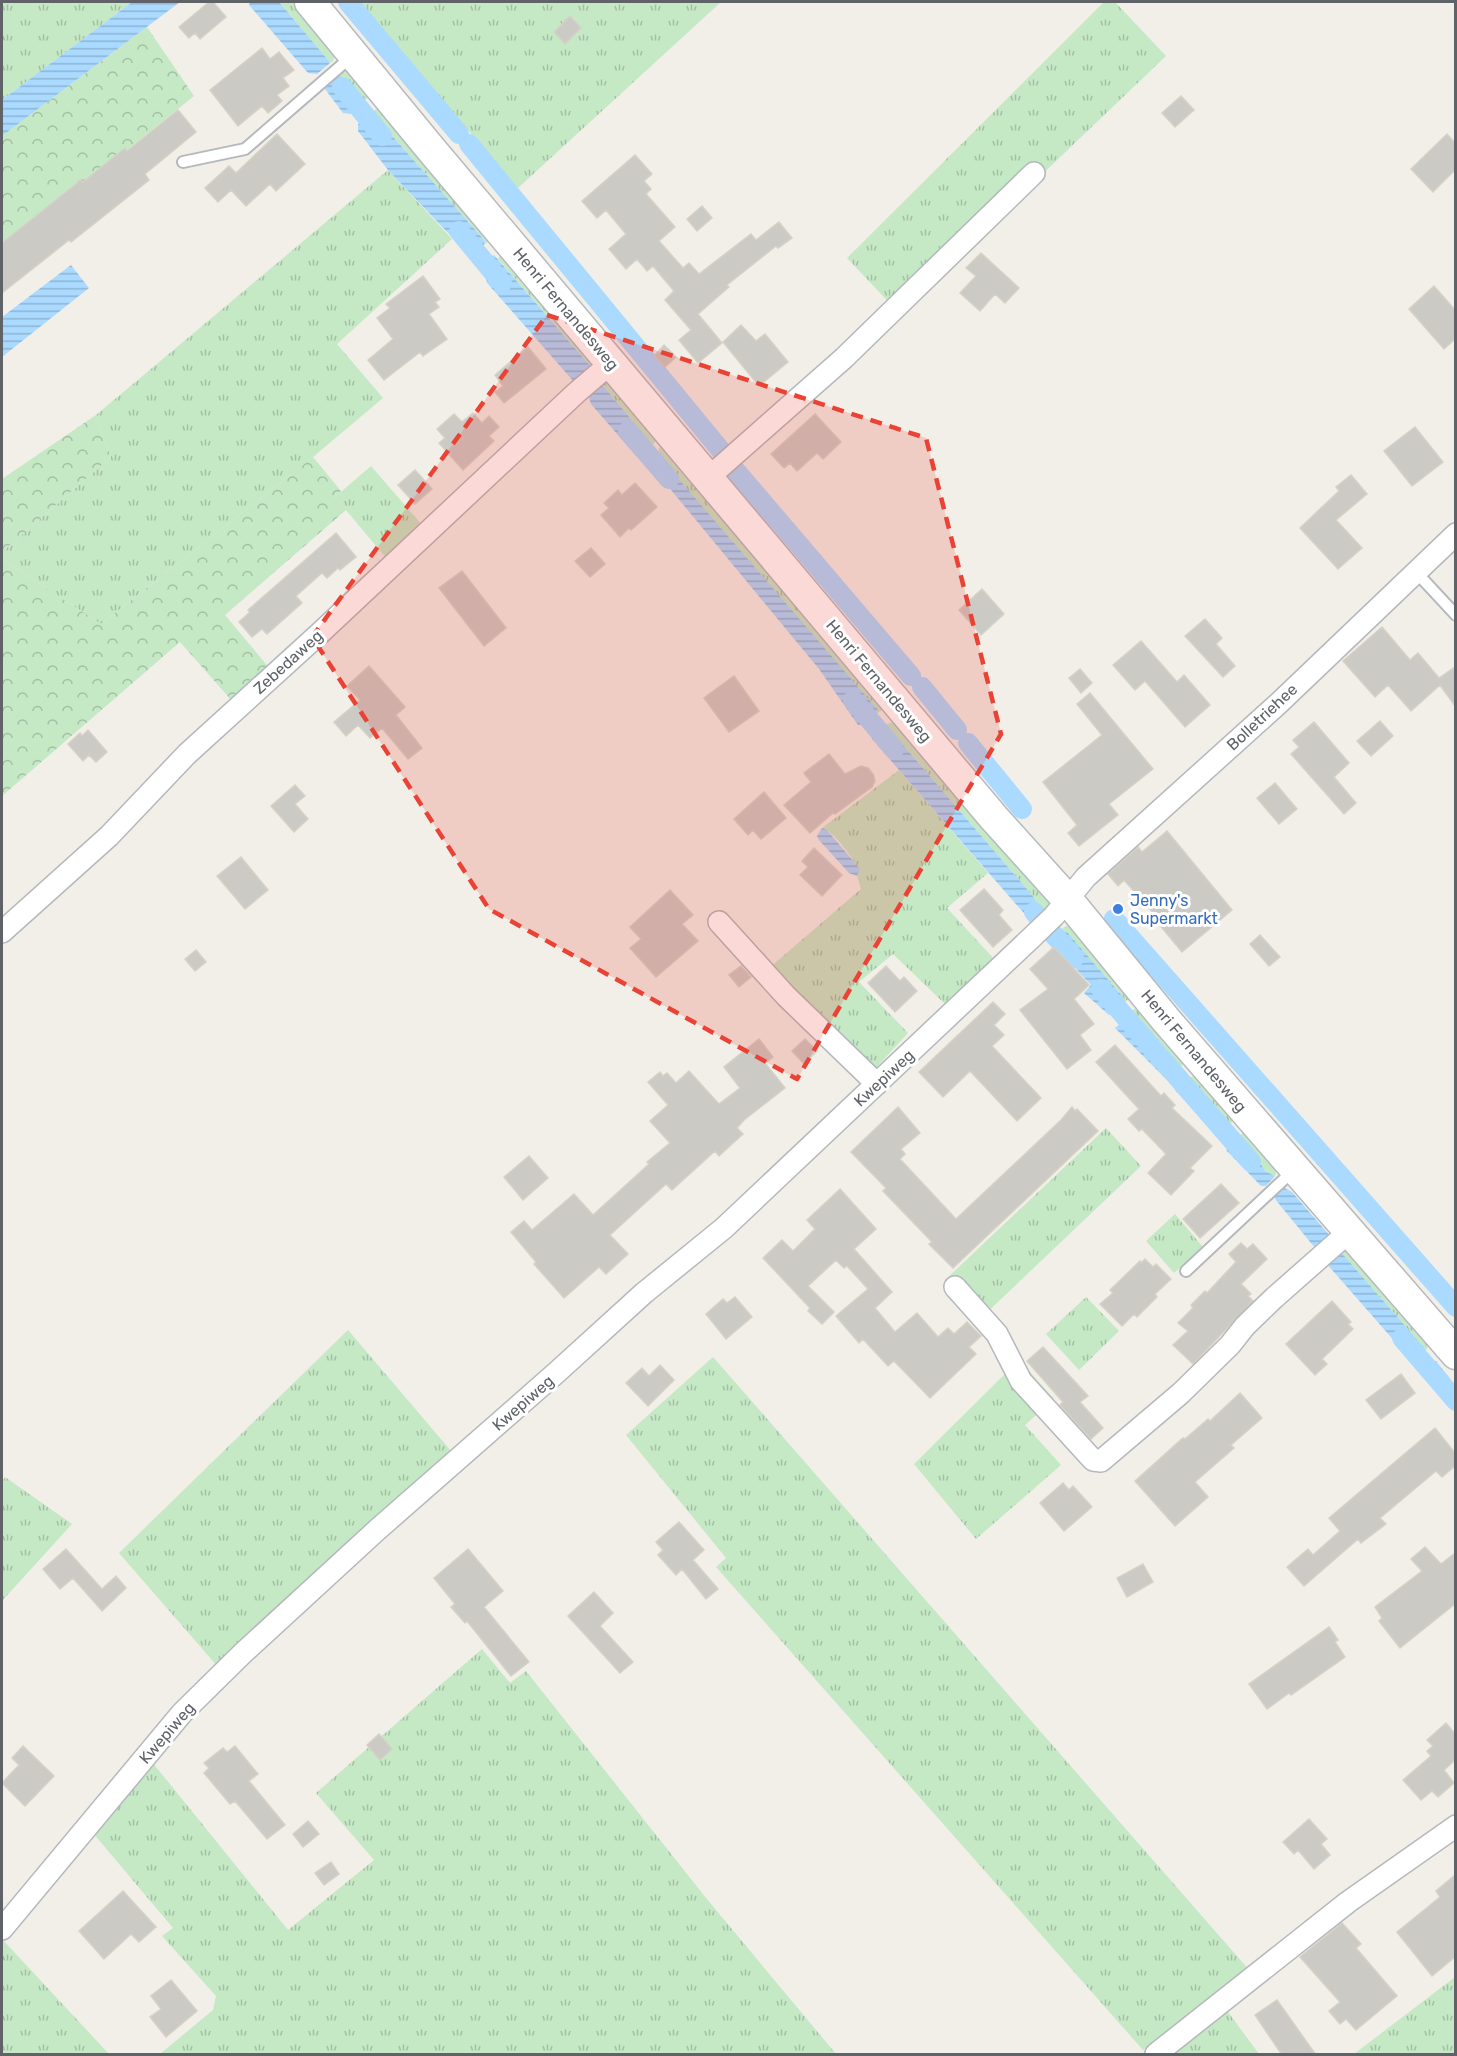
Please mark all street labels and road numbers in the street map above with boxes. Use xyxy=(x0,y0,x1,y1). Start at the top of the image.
street label: Henri Fernandesweg xyxy=(509,244,623,374)
street label: Henri Fernandesweg xyxy=(822,616,936,746)
street label: Zebedaweg xyxy=(250,626,326,698)
street label: Bolletriehee xyxy=(1223,680,1301,754)
street label: Henri Fernandesweg xyxy=(1137,986,1251,1116)
street label: Kwepiweg xyxy=(850,1045,918,1111)
street label: Kwepiweg xyxy=(488,1371,558,1435)
street label: Kwepiweg xyxy=(135,1698,199,1768)

